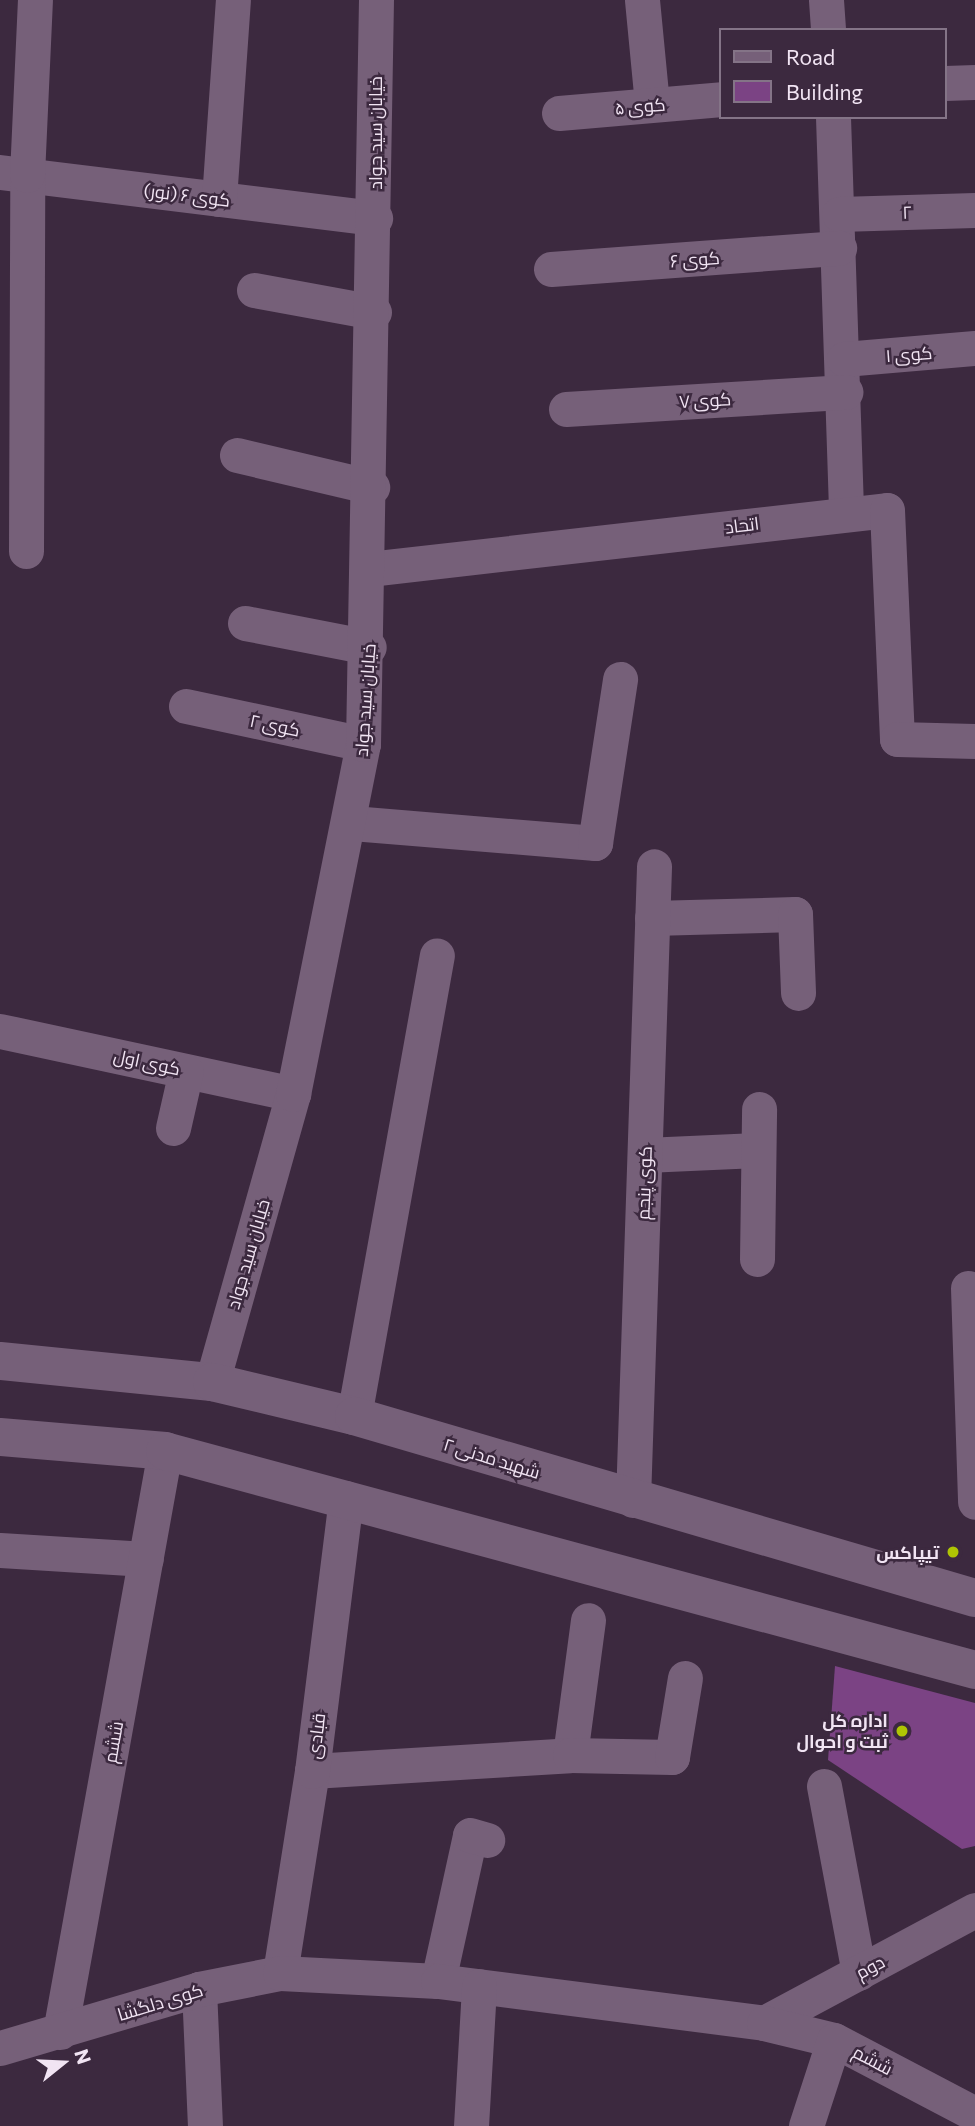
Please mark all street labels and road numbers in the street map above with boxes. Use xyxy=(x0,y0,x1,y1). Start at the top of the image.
street label: خیابان سید جواد xyxy=(364,76,386,190)
street label: کوی ۵ xyxy=(614,93,666,119)
street label: کوی ۶ (نور) xyxy=(142,179,232,211)
street label: ۲ xyxy=(902,201,912,223)
street label: کوی ۶ xyxy=(669,246,721,272)
street label: کوی ۱ xyxy=(885,342,933,366)
street label: کوی ۷ xyxy=(678,388,732,412)
street label: اتحاد xyxy=(724,512,760,538)
street label: خیابان سید جواد xyxy=(350,643,380,757)
street label: کوی ۲ xyxy=(248,709,302,741)
street label: کوی اول xyxy=(112,1044,182,1080)
street label: کوی پنجم xyxy=(632,1146,656,1220)
street label: خیابان سید جواد xyxy=(222,1197,274,1311)
street label: شهید مدنی ۲ xyxy=(441,1433,543,1483)
street label: قبادی xyxy=(302,1712,330,1760)
street label: ششم xyxy=(99,1719,127,1765)
street label: دوم xyxy=(852,1950,888,1984)
street label: کوی دلگشا xyxy=(115,1979,205,2025)
street label: ششم xyxy=(849,2041,897,2079)

